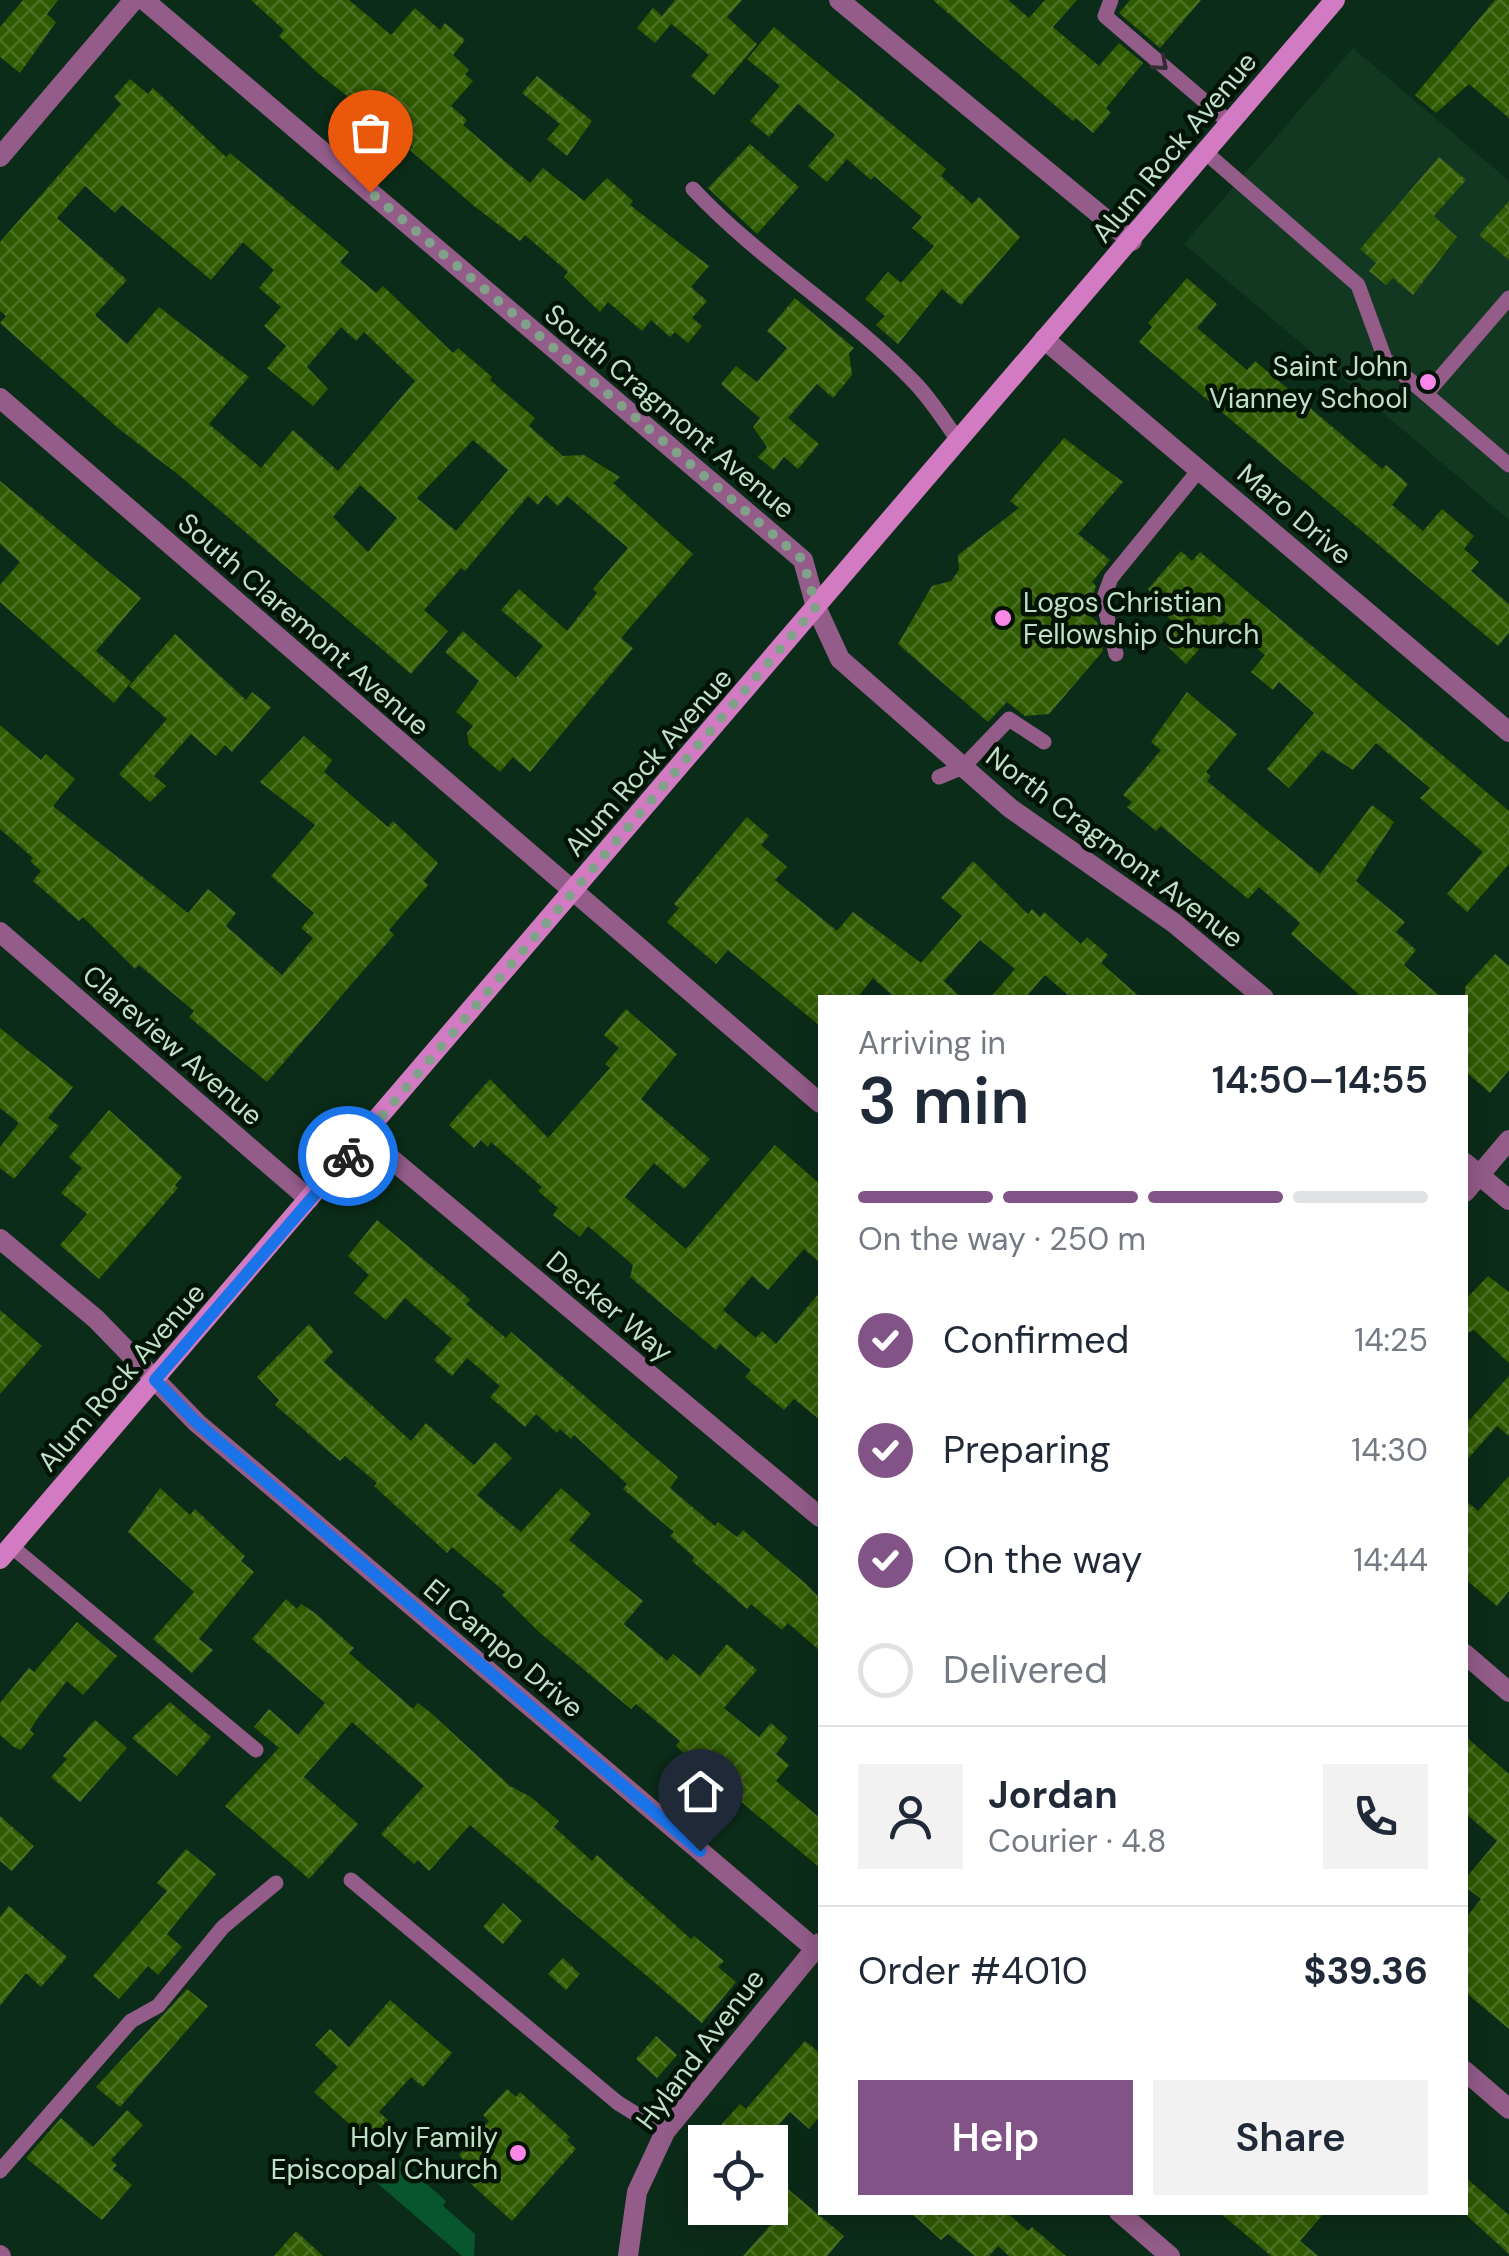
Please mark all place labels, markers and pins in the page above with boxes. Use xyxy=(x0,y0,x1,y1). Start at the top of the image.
pin xyxy=(328,90,413,193)
place label: Saint John Vianney School xyxy=(1209,348,1408,417)
marker: Saint John Vianney School xyxy=(1417,371,1439,393)
place label: Logos Christian Fellowship Church xyxy=(1023,584,1259,653)
marker: Logos Christian Fellowship Church xyxy=(992,607,1014,629)
pin xyxy=(658,1749,743,1852)
place label: Holy Family Episcopal Church xyxy=(271,2119,498,2188)
marker: Holy Family Episcopal Church xyxy=(507,2142,529,2164)

